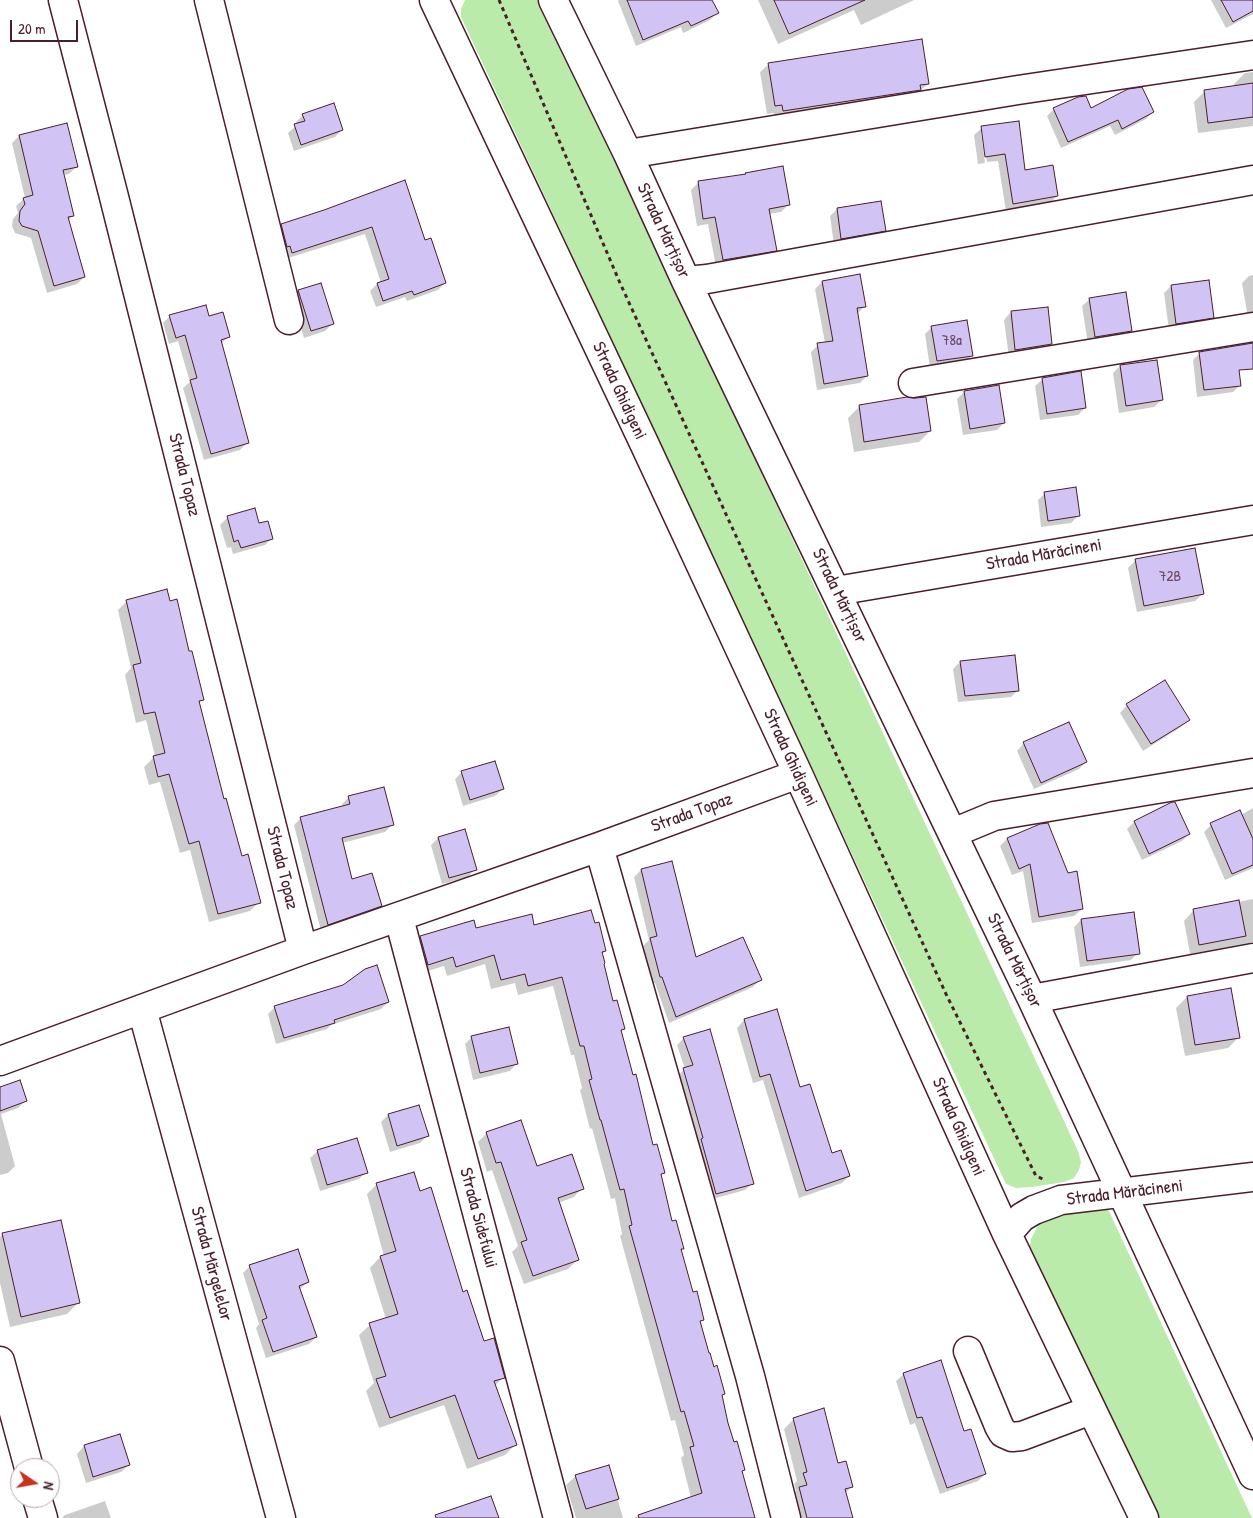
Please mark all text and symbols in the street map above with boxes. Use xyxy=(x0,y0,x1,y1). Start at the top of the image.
scale bar xyxy=(12,10,80,42)
text: 20 m xyxy=(18,18,45,39)
street label: Strada Mărțișor xyxy=(632,180,694,282)
house number: 78a xyxy=(942,332,962,350)
street label: Strada Ghidigeni xyxy=(587,339,651,443)
street label: Strada Topaz xyxy=(163,431,205,519)
street label: Strada Mărăcineni xyxy=(985,534,1103,576)
street label: Strada Mărțișor xyxy=(807,545,871,647)
house number: 72B xyxy=(1159,568,1181,586)
street label: Strada Ghidigeni xyxy=(758,706,822,810)
street label: Strada Topaz xyxy=(648,788,736,838)
street label: Strada Topaz xyxy=(261,824,303,912)
street label: Strada Mărțișor xyxy=(982,910,1046,1012)
street label: Strada Ghidigeni xyxy=(927,1075,989,1179)
street label: Strada Sidefului xyxy=(454,1166,502,1270)
street label: Strada Mărăcineni xyxy=(1066,1175,1184,1211)
street label: Strada Mărgelelor xyxy=(185,1204,237,1324)
north arrow xyxy=(10,1458,60,1508)
text: N xyxy=(39,1480,59,1492)

